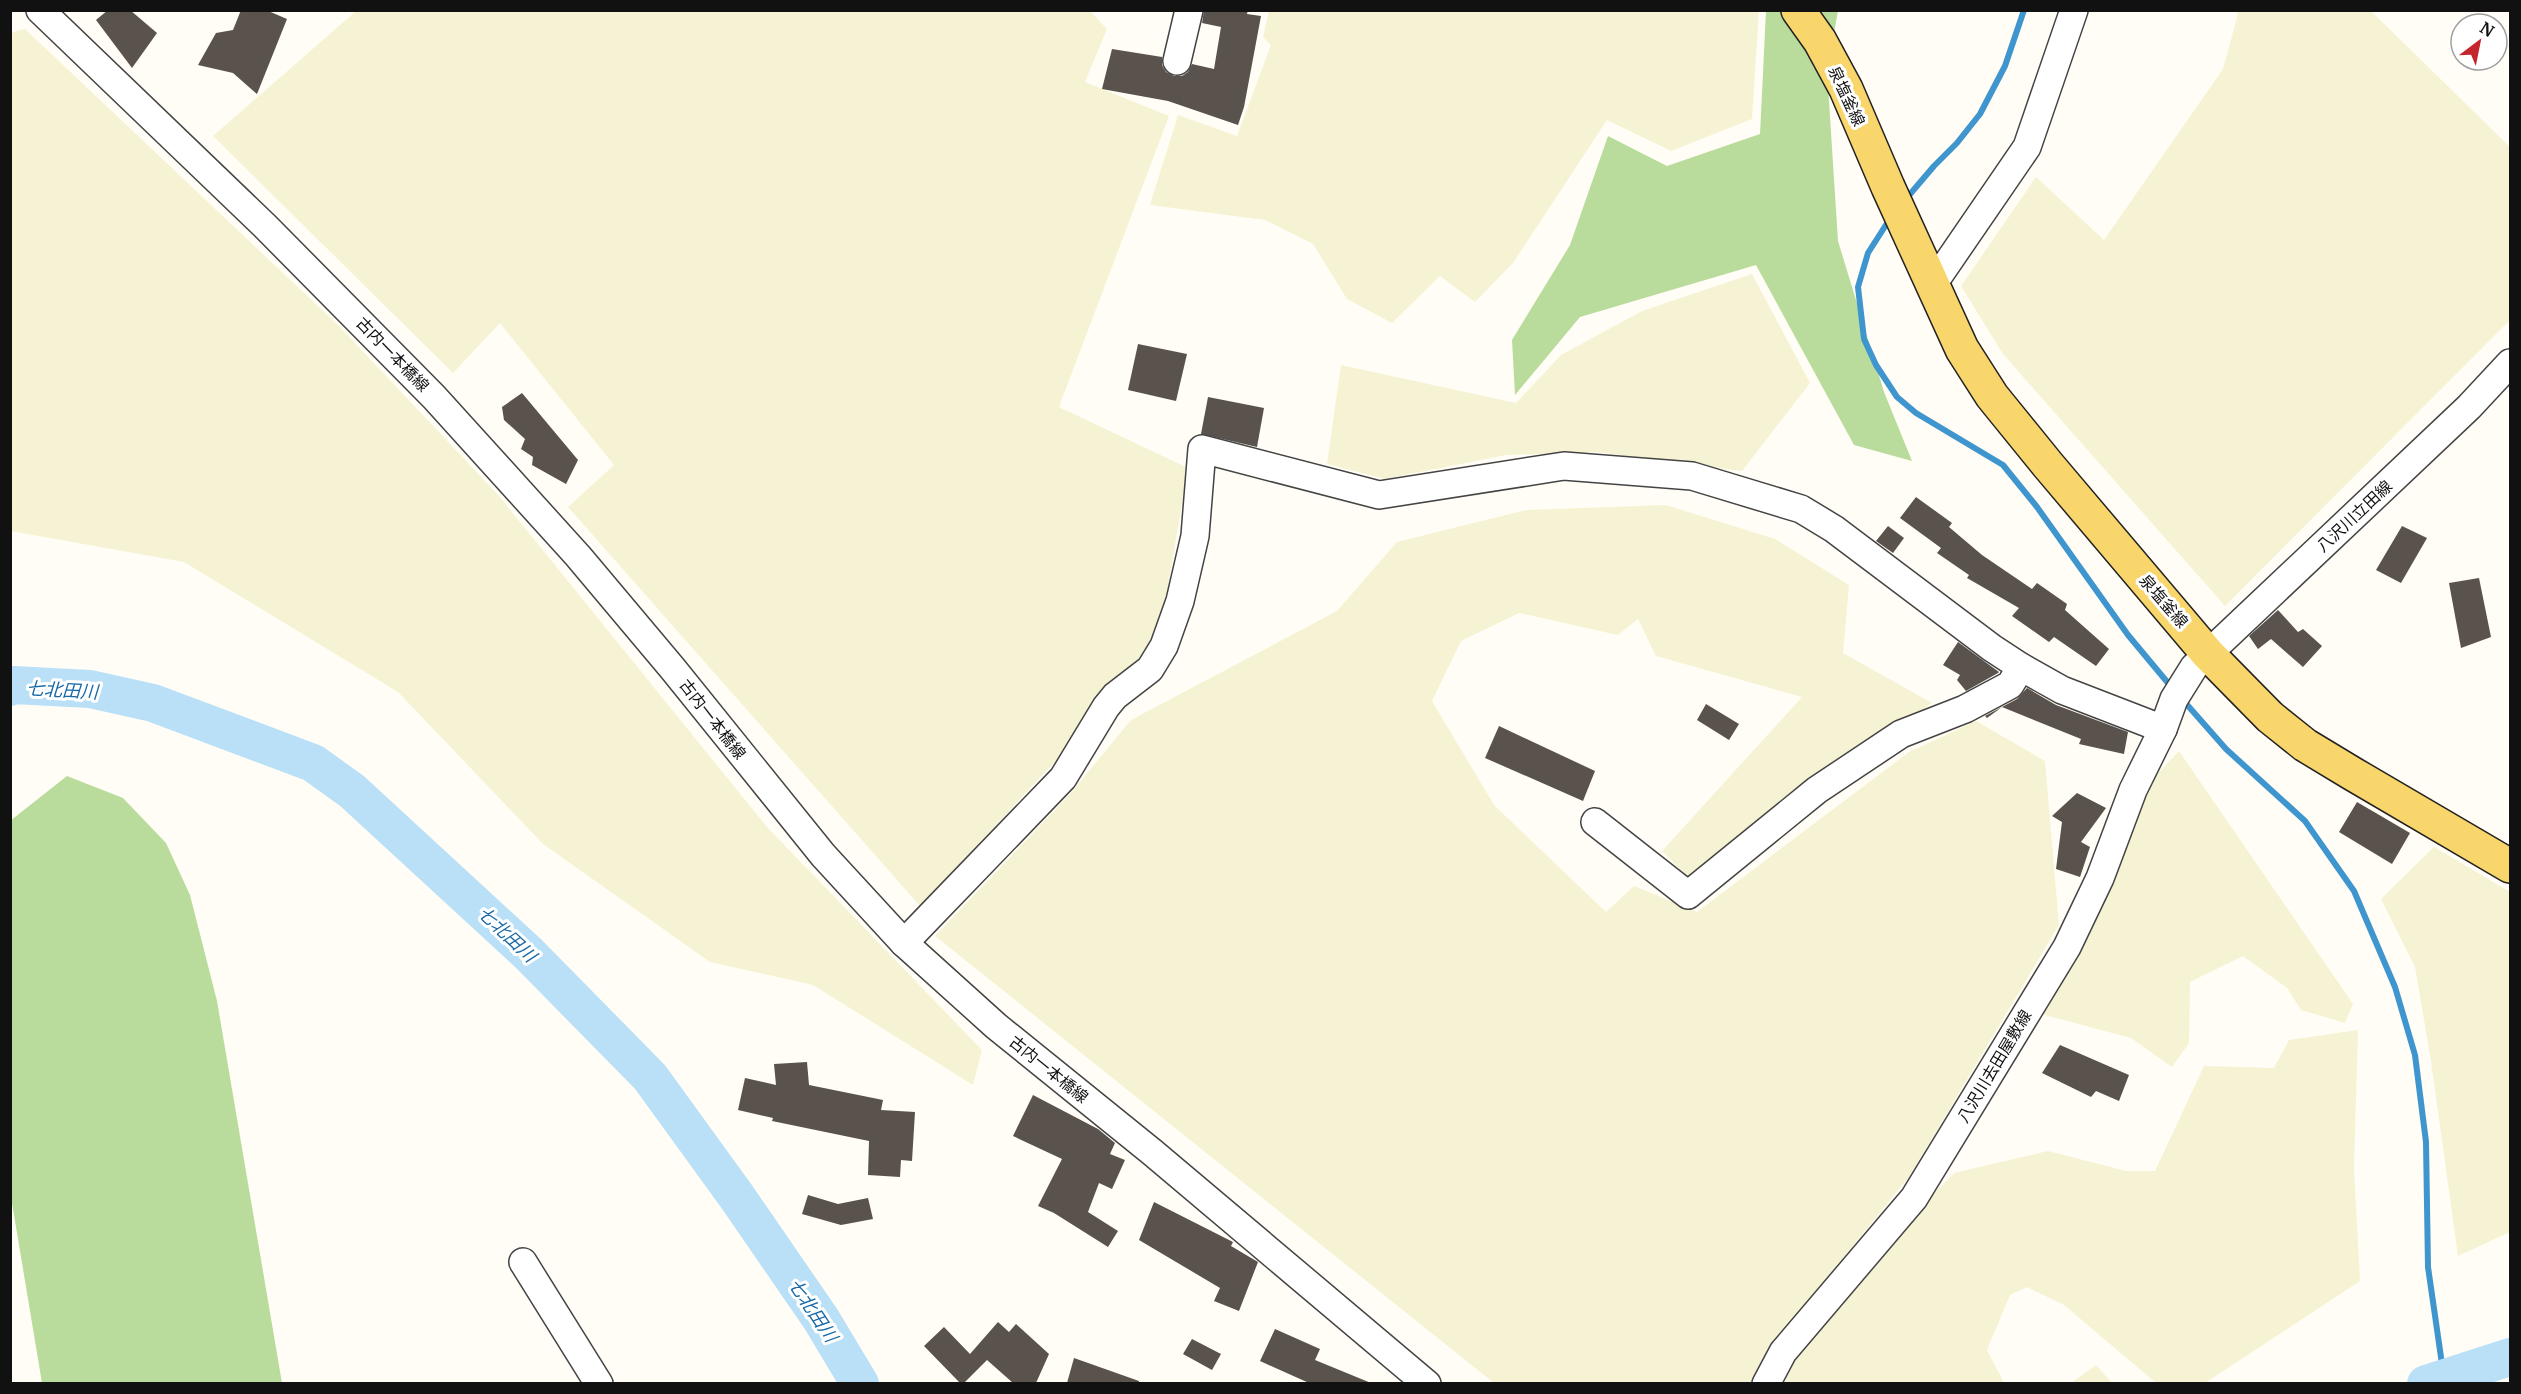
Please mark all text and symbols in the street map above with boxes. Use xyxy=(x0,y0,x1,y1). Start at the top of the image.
north arrow xyxy=(2449,12,2509,72)
text: N xyxy=(2476,17,2498,41)
street label: 泉塩釜線 xyxy=(1824,63,1870,129)
street label: 古内一本橋線 xyxy=(352,313,434,395)
street label: 八沢川立田線 xyxy=(2312,476,2396,556)
street label: 泉塩釜線 xyxy=(2135,570,2193,632)
street label: 古内一本橋線 xyxy=(676,675,750,763)
water label: 七北田川 xyxy=(25,677,101,703)
water label: 七北田川 xyxy=(473,901,543,968)
street label: 八沢川去田屋敷線 xyxy=(1952,1006,2036,1126)
street label: 古内一本橋線 xyxy=(1005,1031,1093,1107)
water label: 七北田川 xyxy=(783,1274,844,1348)

